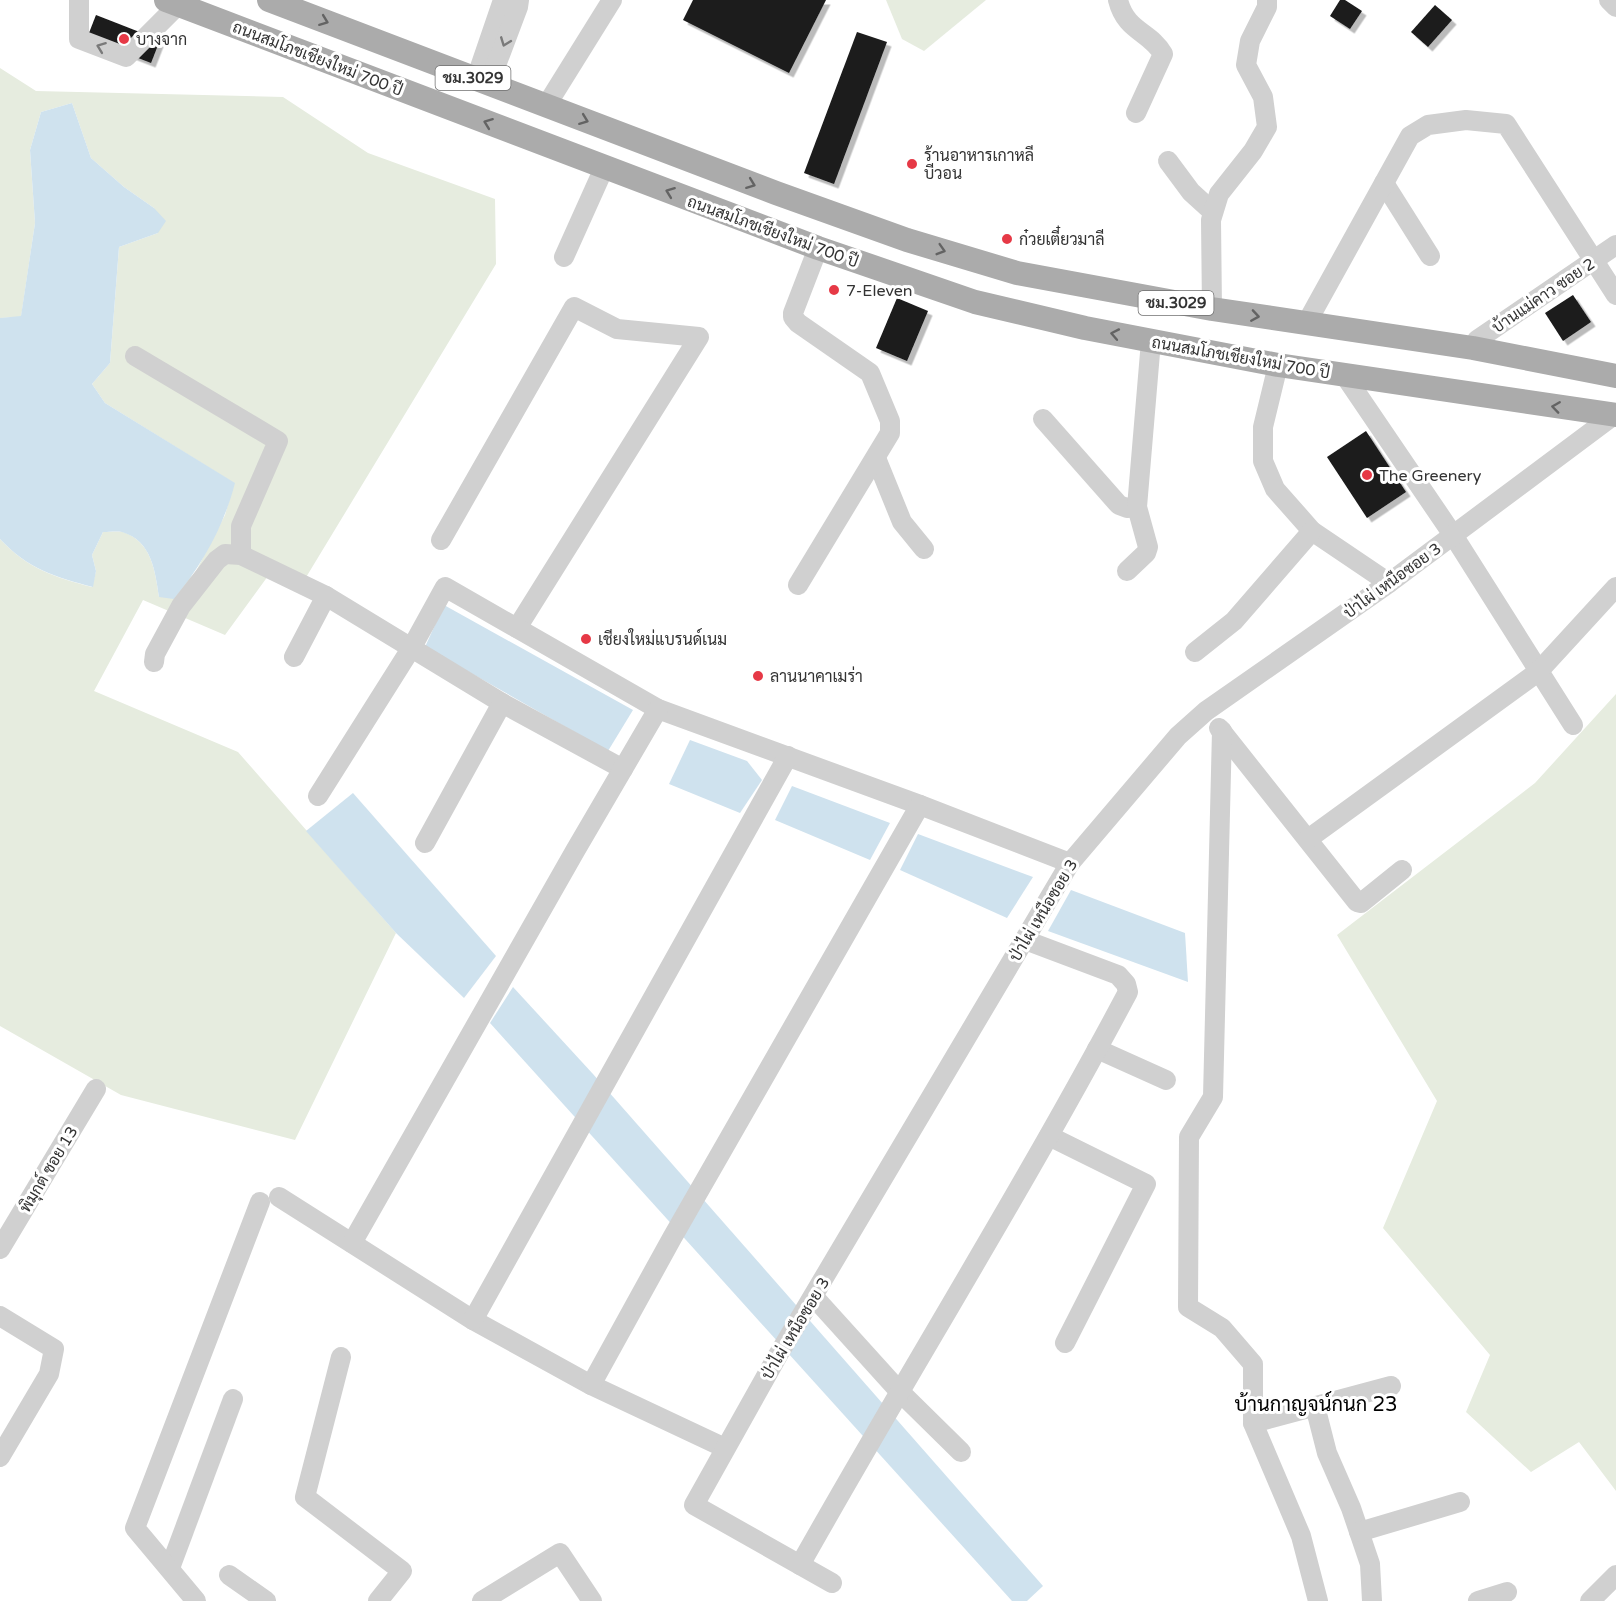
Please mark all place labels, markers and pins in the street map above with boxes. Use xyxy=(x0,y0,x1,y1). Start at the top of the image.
place label: บางจาก xyxy=(136,30,187,50)
marker: บางจาก xyxy=(117,32,131,46)
place label: ร้านอาหารเกาหลี บีวอน xyxy=(924,144,1034,184)
marker: ร้านอาหารเกาหลี บีวอน xyxy=(905,157,919,171)
place label: ก๋วยเตี๋ยวมาลี xyxy=(1019,225,1104,250)
marker: ก๋วยเตี๋ยวมาลี xyxy=(1000,232,1014,246)
place label: 7-Eleven xyxy=(846,281,913,301)
marker: 7-Eleven xyxy=(827,283,841,297)
place label: The Greenery xyxy=(1379,466,1482,486)
marker: The Greenery xyxy=(1360,468,1374,482)
place label: เชียงใหม่แบรนด์เนม xyxy=(598,627,727,650)
marker: เชียงใหม่แบรนด์เนม xyxy=(579,632,593,646)
place label: ลานนาคาเมร่า xyxy=(770,666,863,687)
marker: ลานนาคาเมร่า xyxy=(751,669,765,683)

